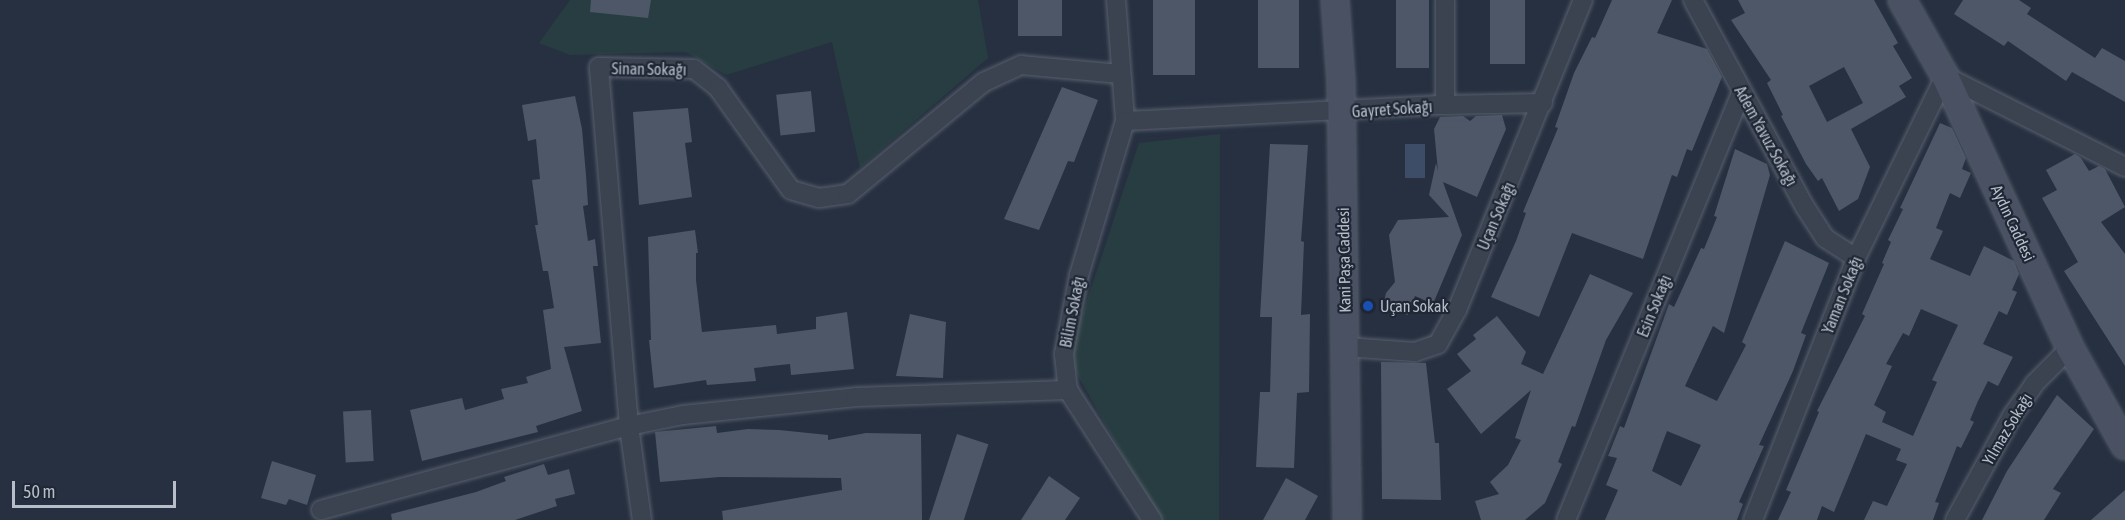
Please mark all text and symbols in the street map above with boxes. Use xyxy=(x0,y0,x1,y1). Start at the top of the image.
street label: Sinan Sokağı xyxy=(611,59,687,79)
street label: Adem Yavuz Sokağı xyxy=(1731,83,1801,189)
street label: Gayret Sokağı xyxy=(1351,97,1433,121)
street label: Uçan Sokağı xyxy=(1473,179,1519,253)
street label: Aydın Caddesi xyxy=(1987,182,2039,264)
street label: Kani Paşa Caddesi xyxy=(1333,207,1355,313)
street label: Yaman Sokağı xyxy=(1818,253,1866,337)
street label: Esin Sokağı xyxy=(1633,272,1675,340)
street label: Bilim Sokağı xyxy=(1056,275,1088,349)
place label: Uçan Sokak xyxy=(1380,296,1449,316)
marker: Uçan Sokak xyxy=(1361,299,1375,313)
street label: Yılmaz Sokağı xyxy=(1978,389,2036,469)
scale bar xyxy=(15,469,178,507)
text: 50 m xyxy=(23,481,55,502)

